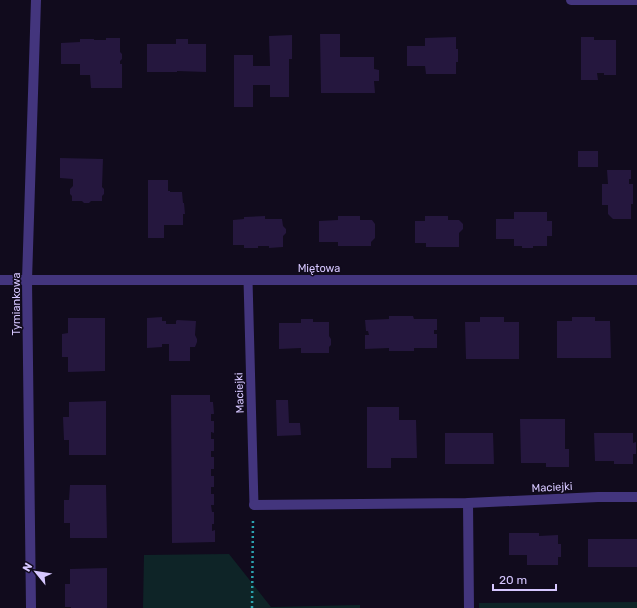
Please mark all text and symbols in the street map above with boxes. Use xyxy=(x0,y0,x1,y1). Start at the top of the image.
street label: Miętowa xyxy=(298,262,340,275)
street label: Tymiankowa xyxy=(10,272,23,336)
street label: Maciejki xyxy=(232,372,247,414)
street label: Maciejki xyxy=(531,480,573,495)
north arrow xyxy=(16,552,56,592)
text: N xyxy=(20,561,35,574)
scale bar xyxy=(493,566,556,592)
text: 20 m xyxy=(499,573,527,587)

